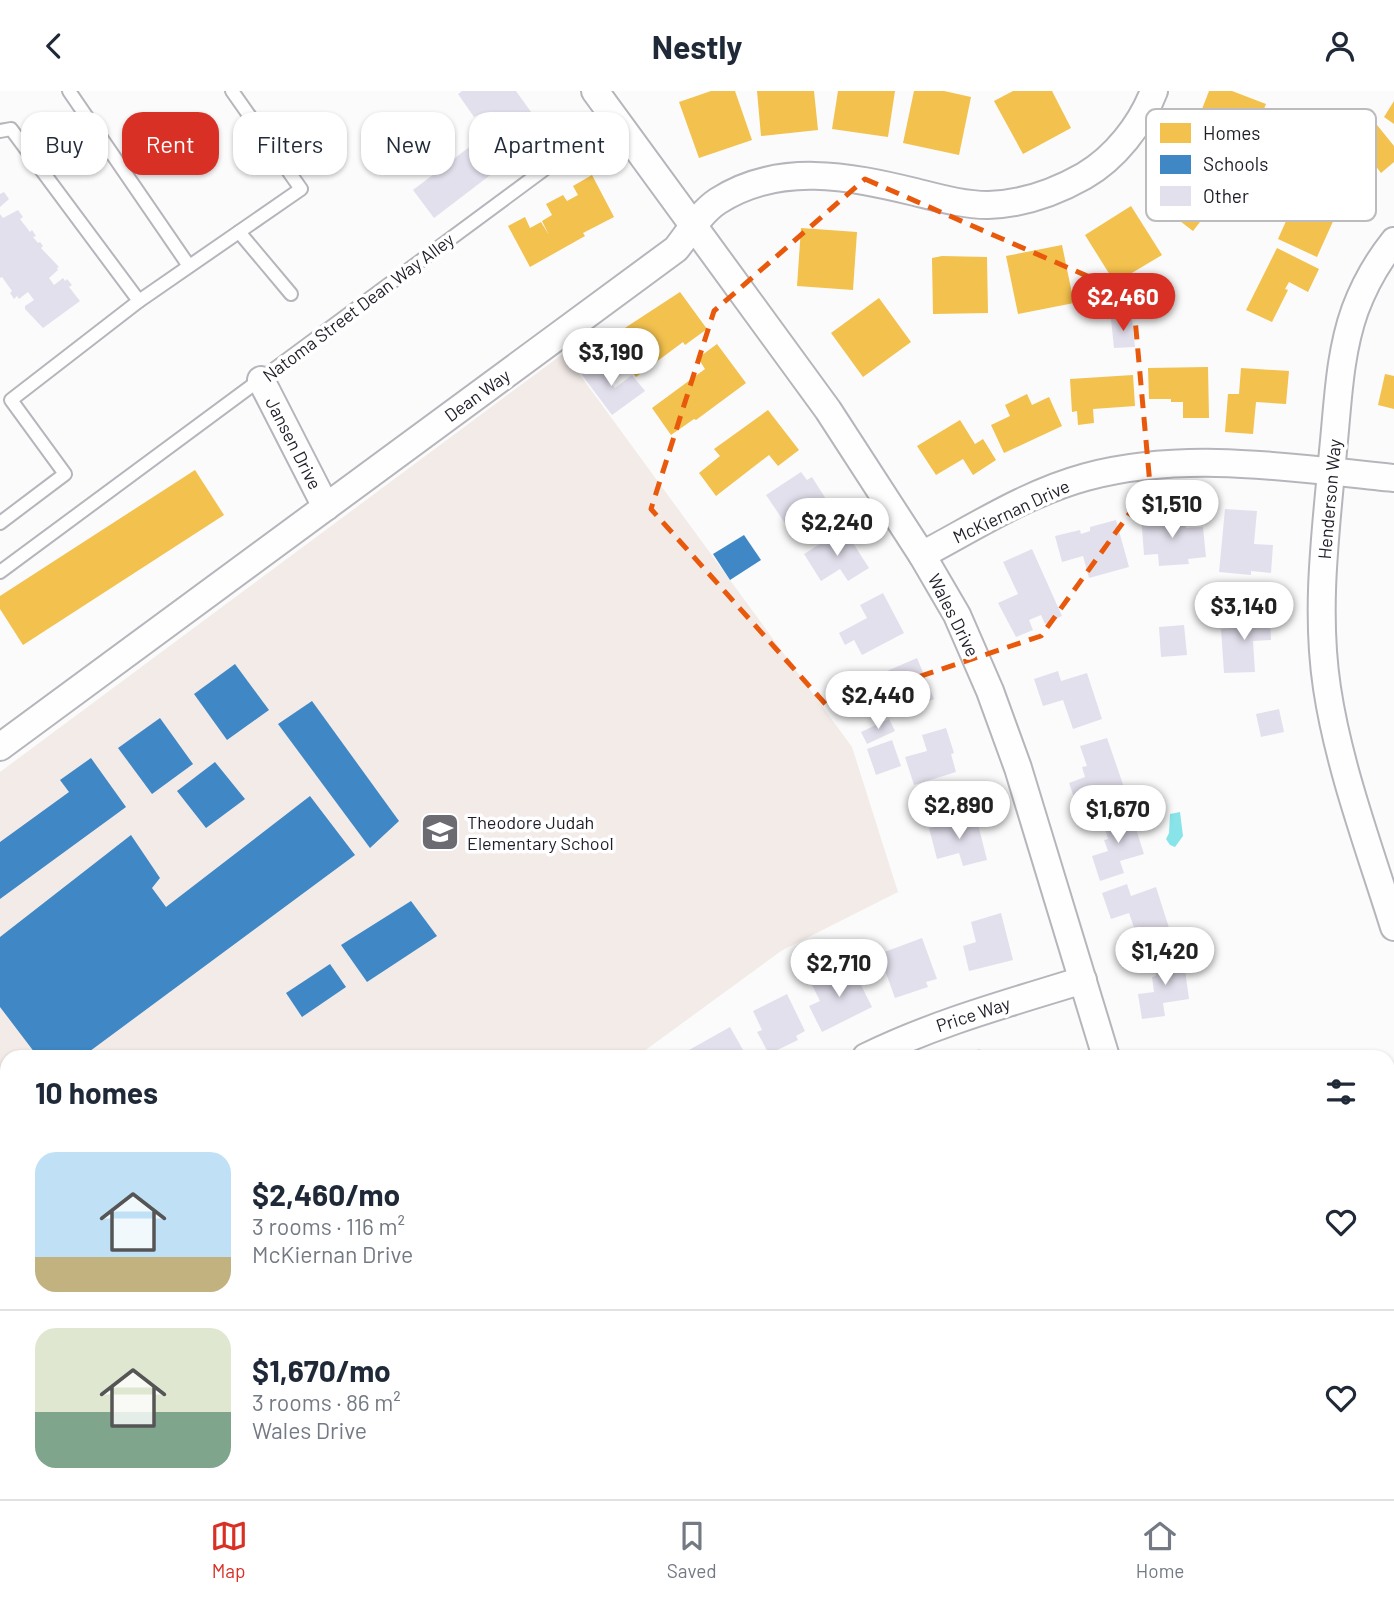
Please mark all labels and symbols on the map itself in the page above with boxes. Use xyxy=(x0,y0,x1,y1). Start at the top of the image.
legend xyxy=(1146,109,1376,221)
text: Homes xyxy=(1203,121,1260,144)
text: Schools xyxy=(1203,152,1268,175)
text: Other xyxy=(1203,184,1249,207)
street label: Natoma Street Dean Way Alley xyxy=(258,228,458,386)
pin: $2,460 xyxy=(1066,273,1180,333)
pin: $3,190 xyxy=(554,329,668,388)
street label: Dean Way xyxy=(440,364,514,426)
street label: Jansen Drive xyxy=(261,393,327,493)
street label: Henderson Way xyxy=(1313,438,1345,560)
street label: McKiernan Drive xyxy=(949,474,1073,548)
pin: $1,510 xyxy=(1115,481,1229,540)
pin: $2,240 xyxy=(780,498,894,558)
street label: Wales Drive xyxy=(924,570,984,660)
pin: $3,140 xyxy=(1187,582,1301,642)
pin: $2,440 xyxy=(821,671,935,731)
pin: $2,890 xyxy=(902,781,1016,841)
pin: $1,670 xyxy=(1061,785,1175,845)
school or university icon: Theodore Judah Elementary School xyxy=(419,811,461,853)
place label: Theodore Judah Elementary School xyxy=(467,811,614,854)
pin: $1,420 xyxy=(1108,927,1222,987)
pin: $2,710 xyxy=(782,939,896,999)
street label: Price Way xyxy=(933,992,1013,1036)

